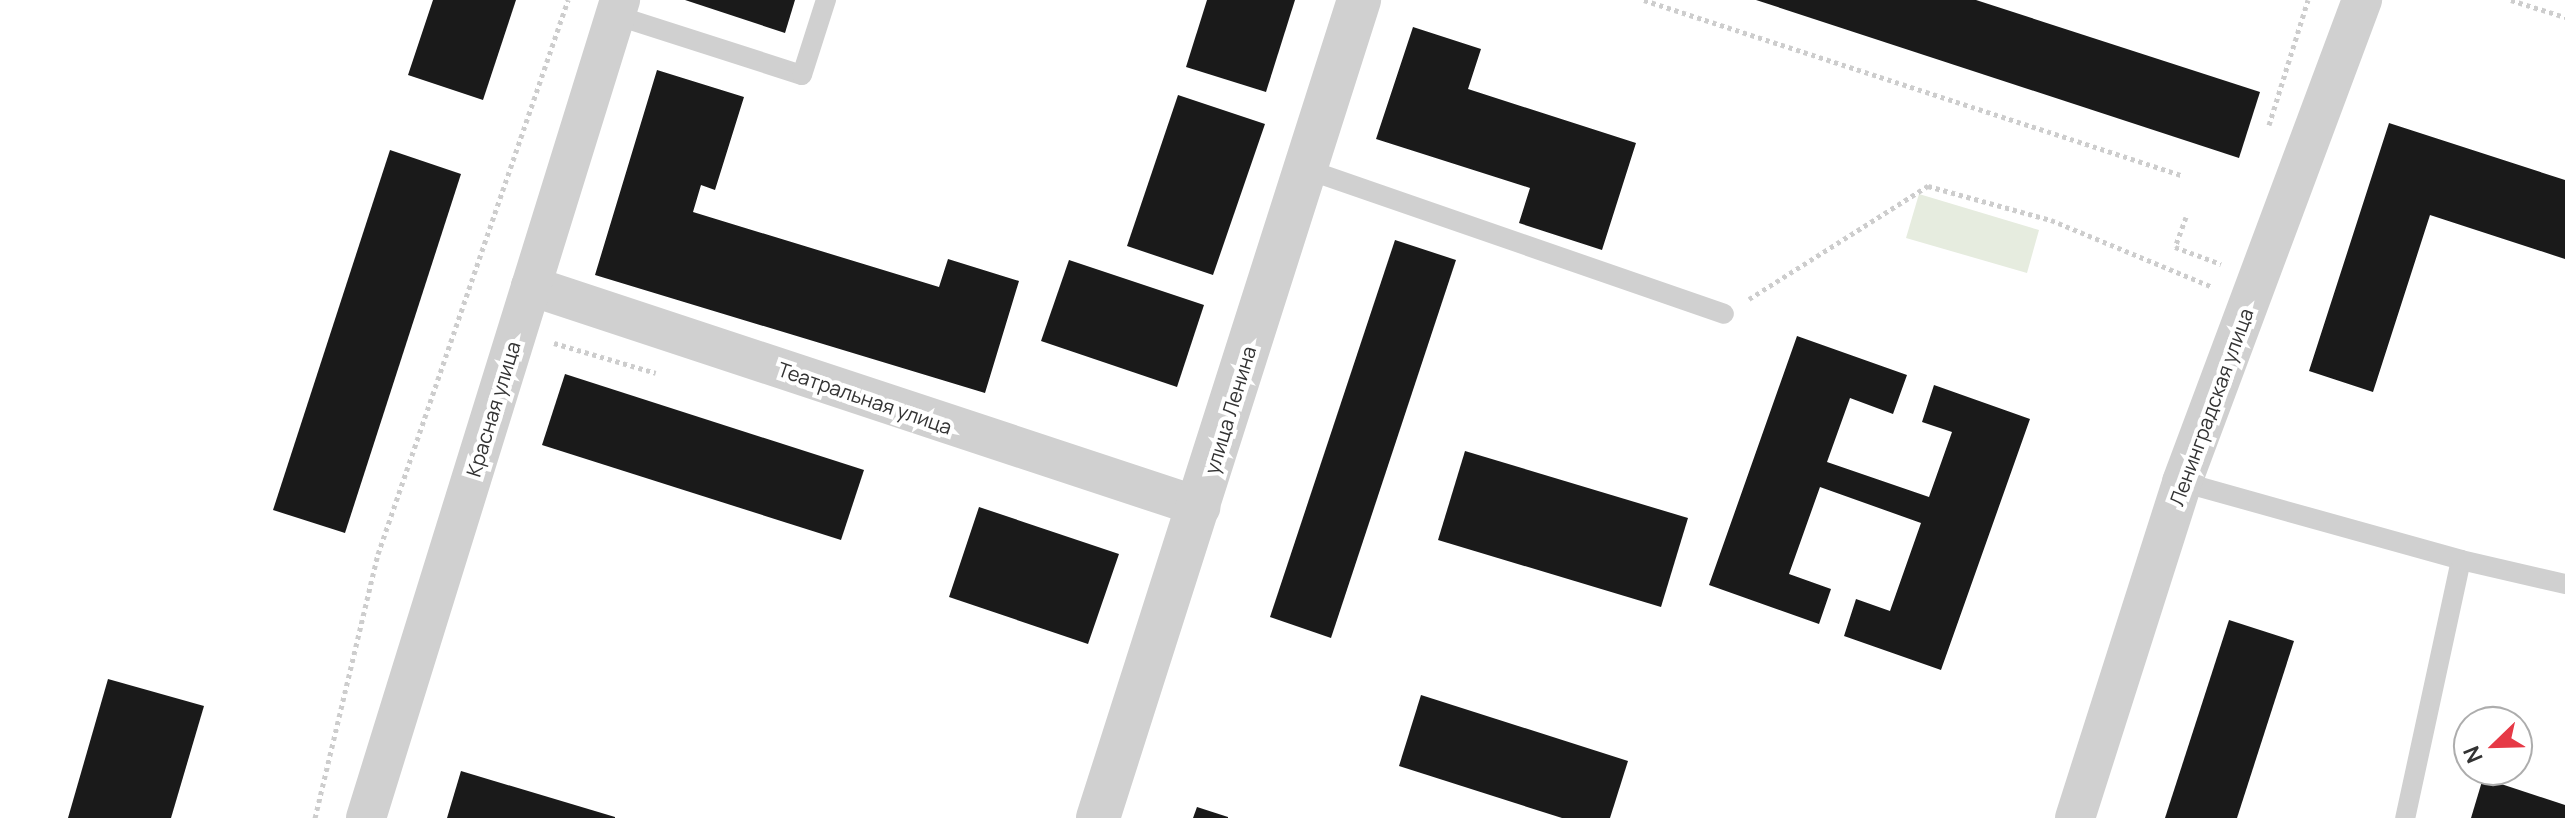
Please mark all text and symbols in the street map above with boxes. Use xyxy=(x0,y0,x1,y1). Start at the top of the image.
street label: Ленинградская улица xyxy=(2164,305,2258,509)
street label: Красная улица xyxy=(461,338,525,480)
street label: улица Ленина xyxy=(1199,343,1261,477)
street label: Театральная улица xyxy=(775,357,955,439)
north arrow xyxy=(2453,706,2533,786)
text: N xyxy=(2456,741,2490,768)

